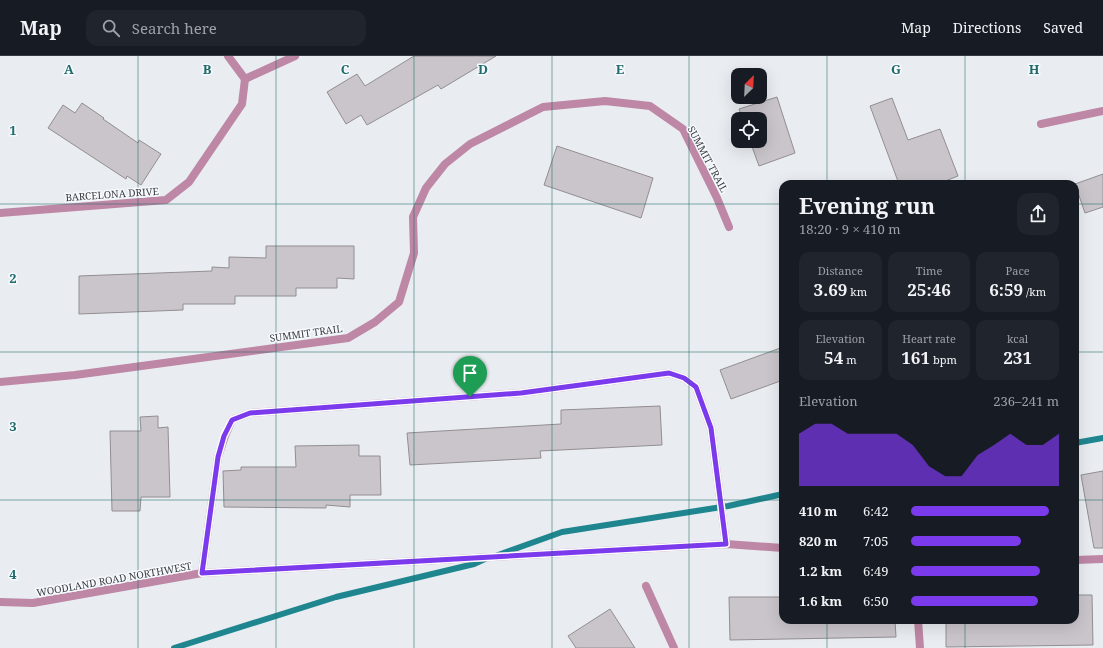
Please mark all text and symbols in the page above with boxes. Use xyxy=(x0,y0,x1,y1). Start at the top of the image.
search box xyxy=(86,10,366,46)
text: Map xyxy=(20,15,62,41)
icon: search xyxy=(100,17,122,39)
text: Search here xyxy=(132,18,217,38)
text: Map xyxy=(901,18,931,37)
text: Directions xyxy=(953,18,1021,37)
text: Saved xyxy=(1043,18,1083,37)
text: A xyxy=(64,60,74,78)
text: B xyxy=(203,60,212,78)
text: C xyxy=(341,60,350,78)
text: D xyxy=(478,60,488,78)
text: E xyxy=(616,60,625,78)
text: G xyxy=(891,60,901,78)
text: H xyxy=(1029,60,1040,78)
north arrow xyxy=(731,68,767,104)
map controls xyxy=(731,68,767,148)
button: locate xyxy=(731,112,767,148)
text: 1 xyxy=(9,121,17,139)
street label: SUMMIT TRAIL xyxy=(685,123,731,195)
street label: BARCELONA DRIVE xyxy=(65,184,159,204)
text: Evening run xyxy=(799,190,935,220)
button: share xyxy=(1017,193,1059,235)
text: 18:20 · 9 × 410 m xyxy=(799,220,901,238)
text: Distance xyxy=(818,263,863,278)
text: Time xyxy=(916,263,942,278)
text: Pace xyxy=(1006,263,1030,278)
text: 2 xyxy=(9,269,17,287)
text: 3.69 xyxy=(814,278,847,301)
text: 25:46 xyxy=(907,278,951,301)
text: 6:59 xyxy=(989,278,1023,301)
text: km xyxy=(847,284,867,299)
text: /km xyxy=(1023,284,1046,299)
street label: SUMMIT TRAIL xyxy=(269,321,343,345)
text: Elevation xyxy=(816,331,865,346)
text: Heart rate xyxy=(902,331,956,346)
text: kcal xyxy=(1007,331,1028,346)
text: 54 xyxy=(824,346,843,369)
text: 161 xyxy=(901,346,930,369)
text: 231 xyxy=(1003,346,1032,369)
text: m xyxy=(843,352,857,367)
text: bpm xyxy=(930,352,957,367)
pin xyxy=(453,356,487,397)
icon: arrive xyxy=(459,362,481,384)
text: Elevation xyxy=(799,392,858,410)
text: 236–241 m xyxy=(993,392,1059,410)
text: 3 xyxy=(9,417,17,435)
text: 410 m xyxy=(799,502,837,520)
text: 6:42 xyxy=(863,502,889,520)
text: 820 m xyxy=(799,532,837,550)
text: 7:05 xyxy=(863,532,889,550)
street label: WOODLAND ROAD NORTHWEST xyxy=(35,558,193,600)
text: 1.2 km xyxy=(799,562,842,580)
text: 6:49 xyxy=(863,562,889,580)
text: 4 xyxy=(9,565,17,583)
text: 1.6 km xyxy=(799,592,842,610)
text: 6:50 xyxy=(863,592,889,610)

